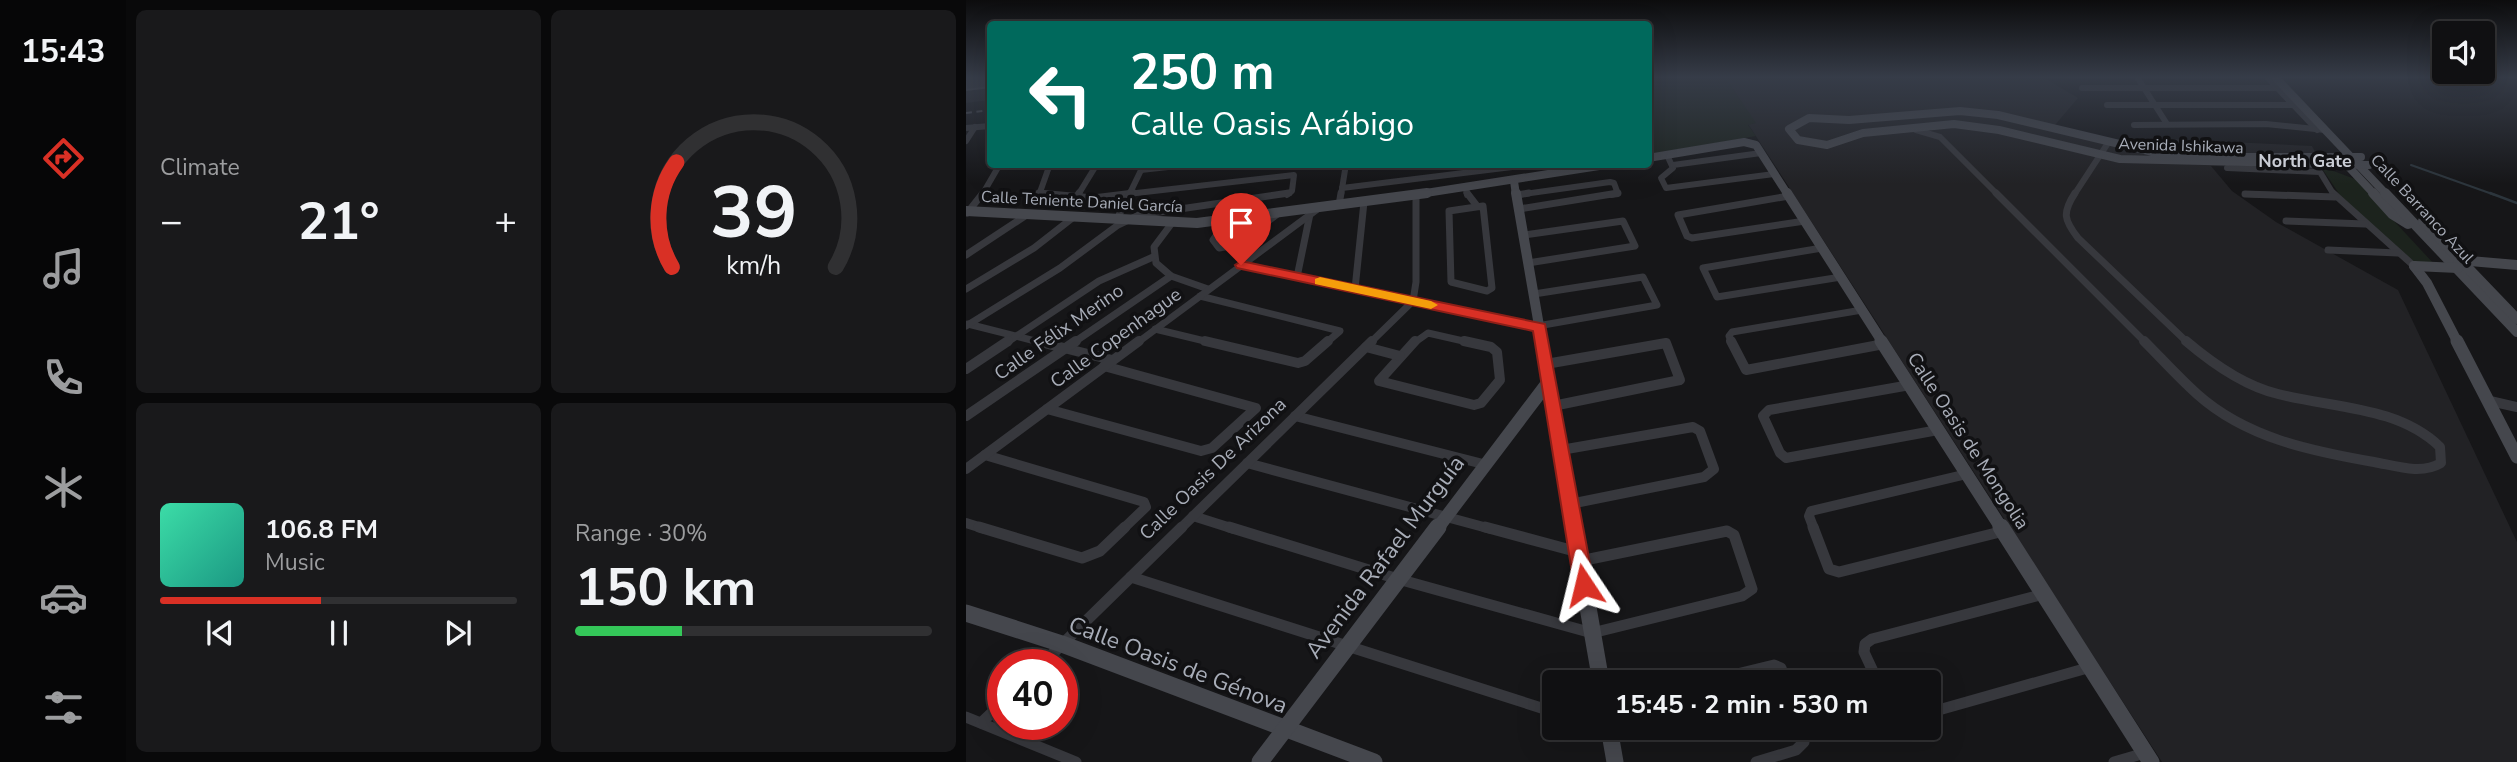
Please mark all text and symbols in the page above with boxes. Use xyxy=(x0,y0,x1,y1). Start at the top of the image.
map controls xyxy=(2432,21,2495,84)
button: sound xyxy=(2432,21,2495,84)
text: 15:43 xyxy=(21,30,105,73)
text: 250 m xyxy=(1130,39,1274,106)
icon: left xyxy=(1015,49,1106,140)
text: Calle Oasis Arábigo xyxy=(1130,103,1414,146)
street label: Avenida Ishikawa xyxy=(2118,133,2244,159)
icon: directions xyxy=(39,134,88,183)
district label: North Gate xyxy=(2258,149,2352,173)
street label: Calle Barranco Azul xyxy=(2365,149,2479,269)
text: Climate xyxy=(160,152,240,183)
text: 39 xyxy=(710,164,797,264)
text: 21° xyxy=(297,186,380,257)
street label: Calle Teniente Daniel García xyxy=(980,186,1184,218)
pin xyxy=(1211,193,1271,265)
text: − xyxy=(160,196,183,247)
text: + xyxy=(494,196,517,247)
icon: arrive xyxy=(1222,204,1260,242)
icon: music xyxy=(39,244,88,293)
text: km/h xyxy=(726,249,781,283)
street label: Calle Félix Merino xyxy=(989,278,1129,386)
street label: Calle Copenhague xyxy=(1045,282,1187,394)
street label: Calle Oasis de Mongolia xyxy=(1901,347,2035,535)
icon: phone xyxy=(39,353,88,402)
street label: Calle Oasis De Arizona xyxy=(1134,392,1292,546)
street label: Avenida Rafael Murguía xyxy=(1298,449,1472,665)
icon: climate xyxy=(39,463,88,512)
text: 106.8 FM xyxy=(265,512,378,547)
text: Range · 30% xyxy=(575,518,707,549)
text: Music xyxy=(265,547,325,578)
position arrow xyxy=(1547,548,1621,622)
text: 150 km xyxy=(575,552,756,623)
icon: car xyxy=(39,573,88,622)
street label: Calle Oasis de Génova xyxy=(1064,609,1292,721)
icon: previous xyxy=(201,614,239,652)
icon: pause xyxy=(320,614,358,652)
icon: next xyxy=(439,614,477,652)
speed limit sign: 40 xyxy=(987,649,1078,740)
icon: filters xyxy=(39,683,88,732)
text: 15:45 · 2 min · 530 m xyxy=(1615,687,1868,722)

